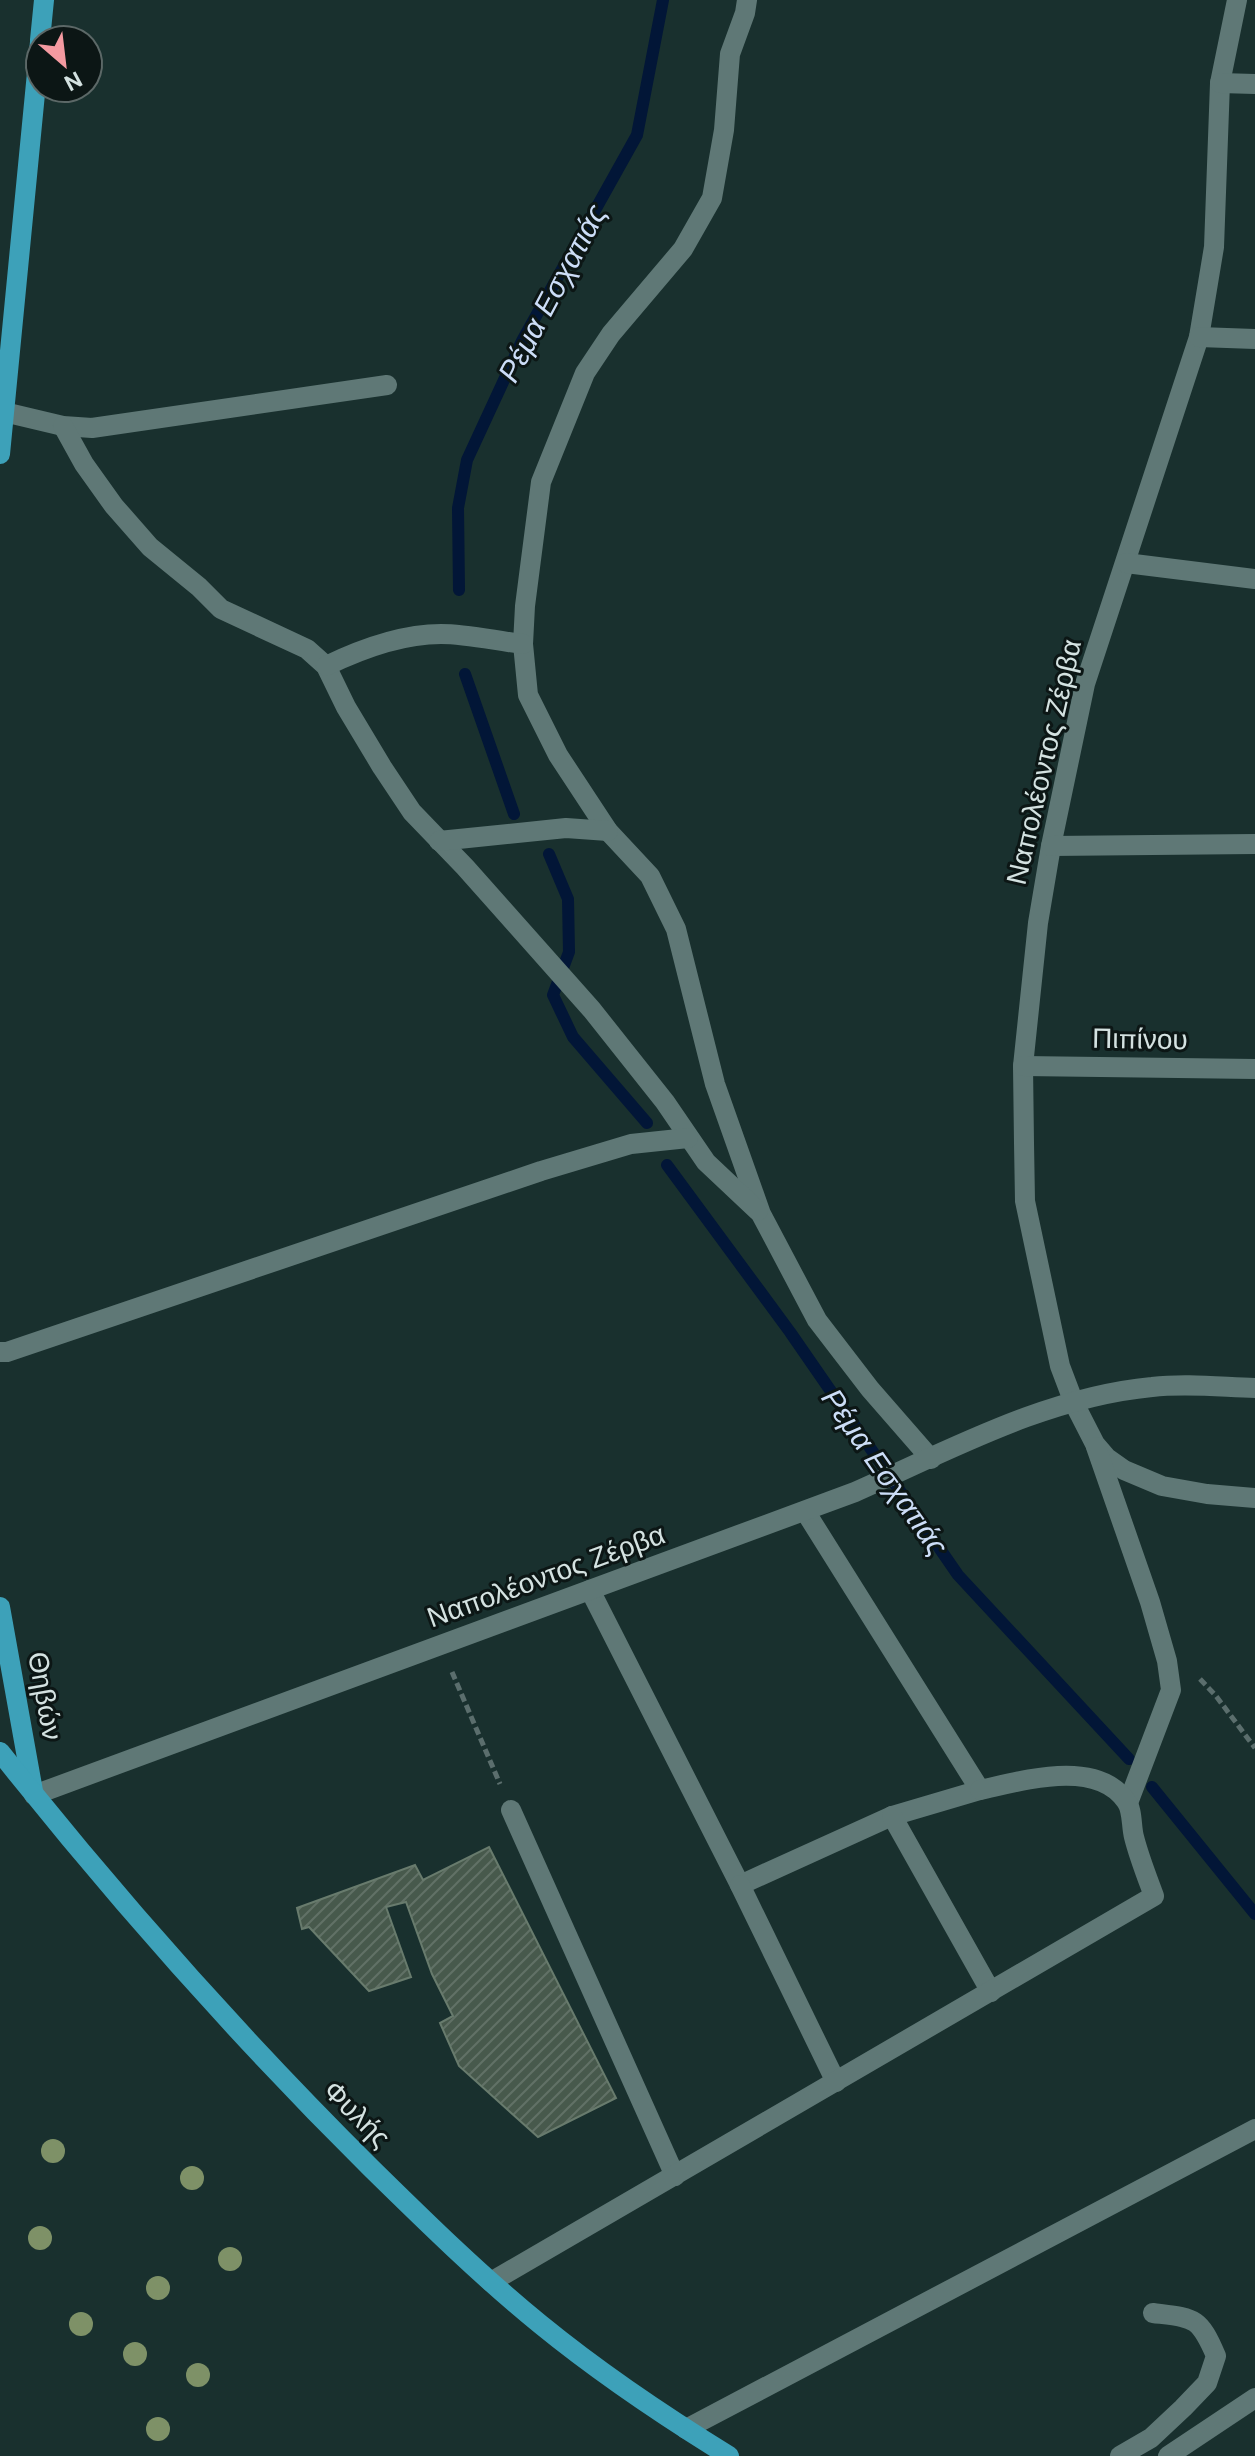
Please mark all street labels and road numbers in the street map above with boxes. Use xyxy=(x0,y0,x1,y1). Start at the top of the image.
street label: Ναπολέοντος Ζέρβα xyxy=(998,636,1090,888)
street label: Πιπίνου xyxy=(1092,1020,1188,1058)
street label: Ναπολέοντος Ζέρβα xyxy=(422,1516,670,1636)
street label: Θηβών xyxy=(19,1649,71,1743)
street label: Φυλής xyxy=(315,2072,399,2156)

